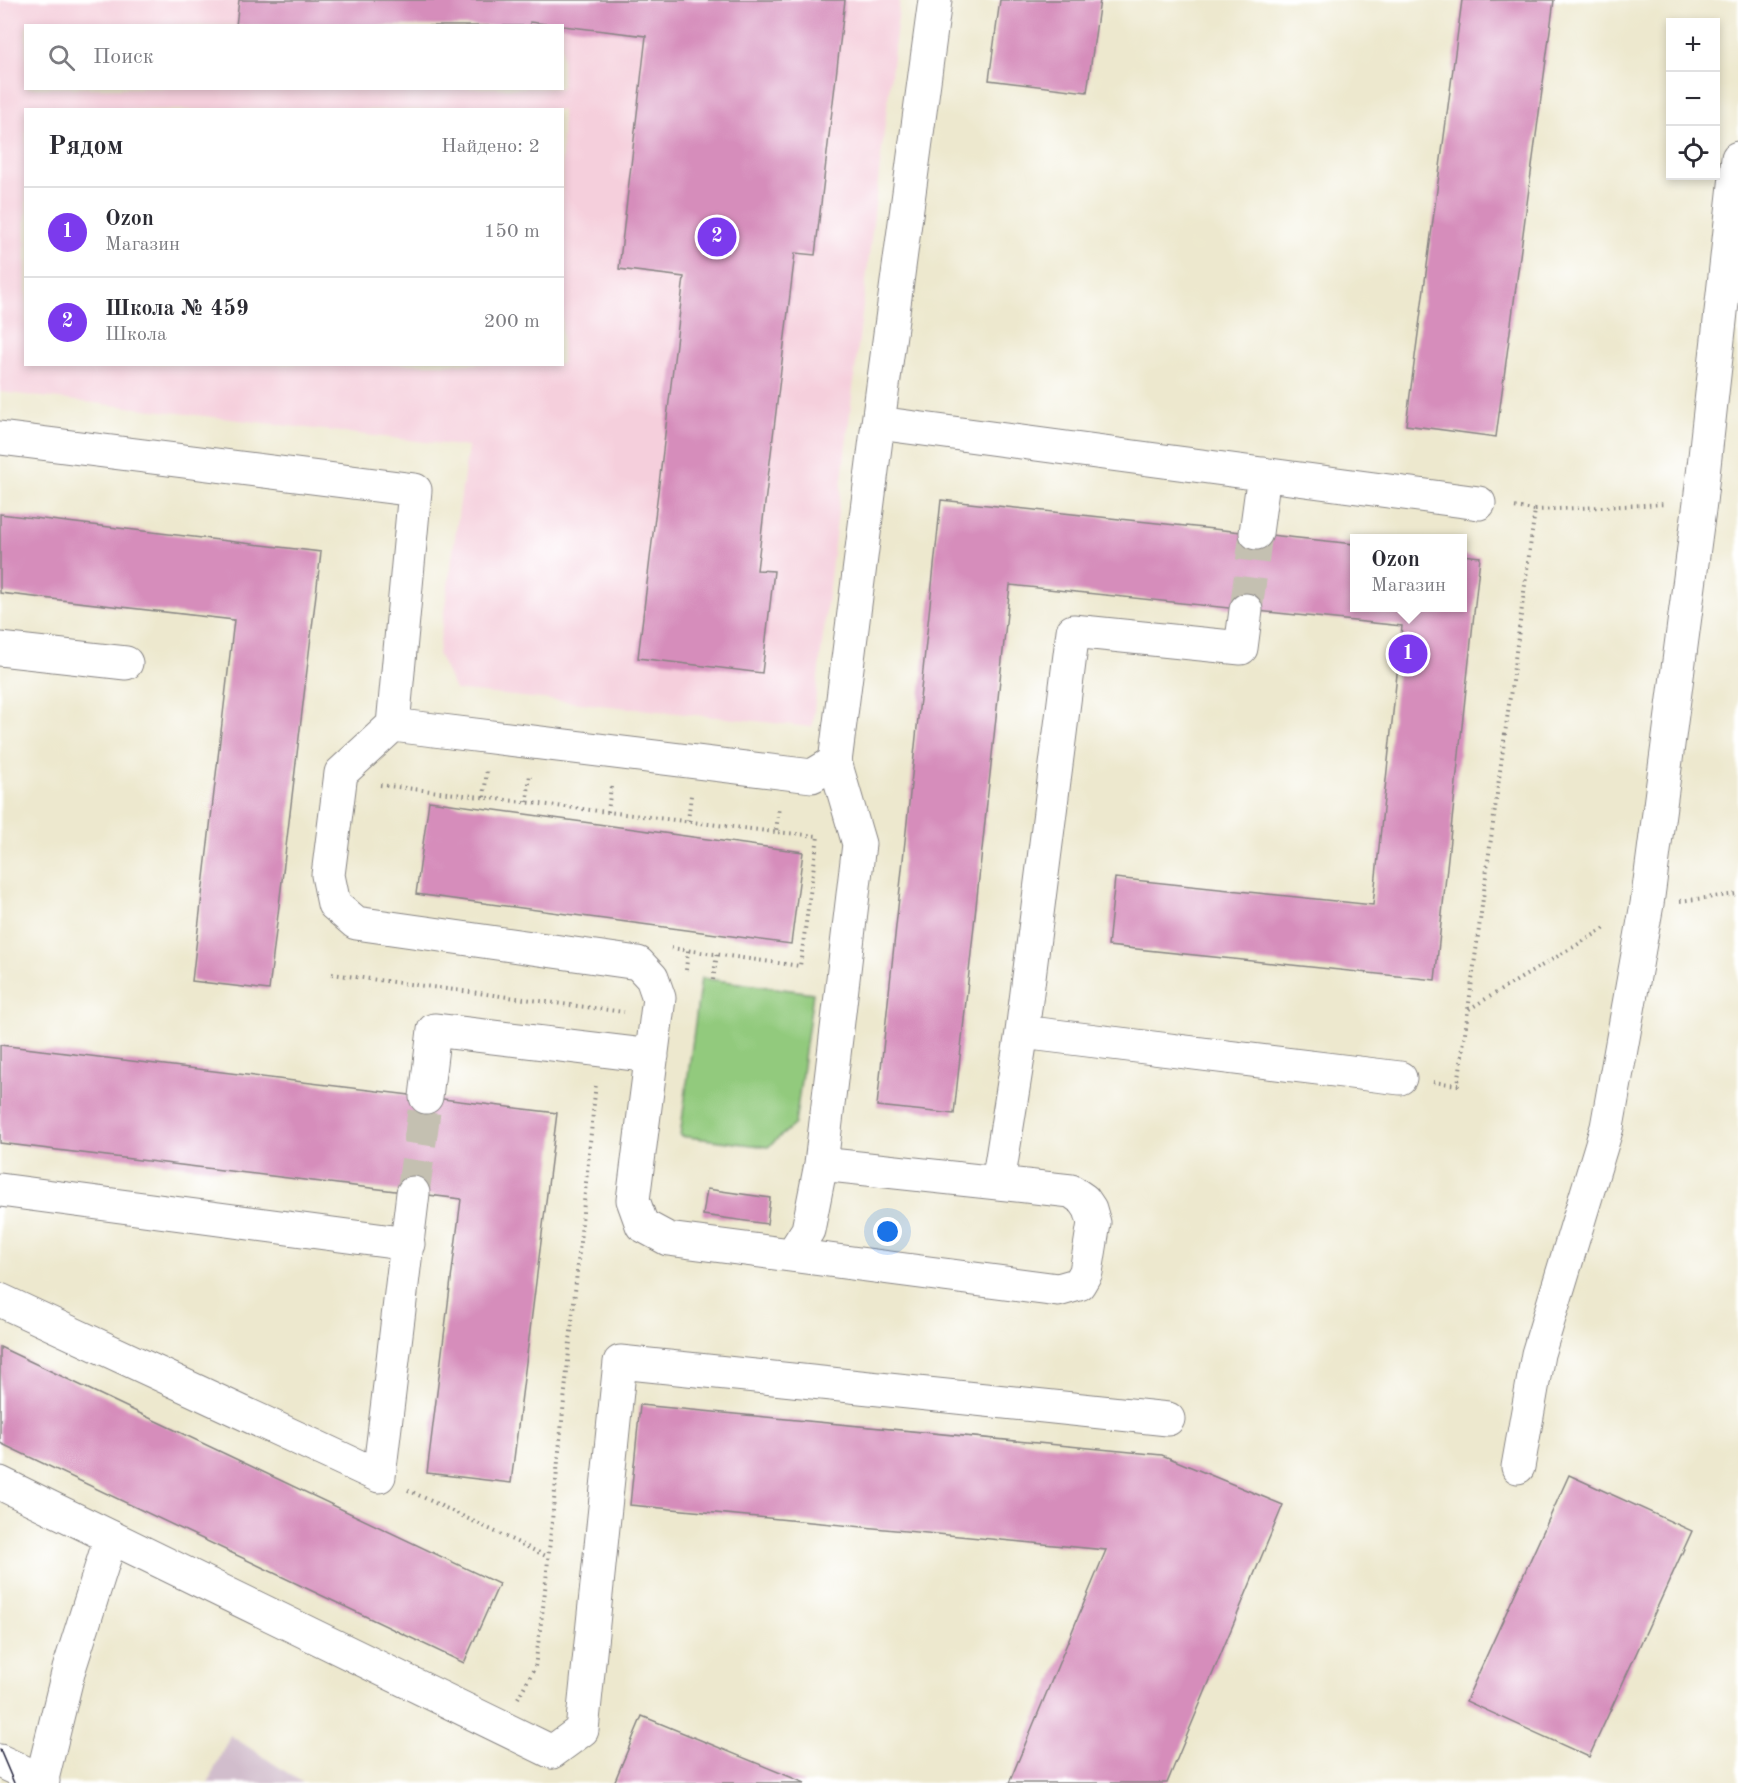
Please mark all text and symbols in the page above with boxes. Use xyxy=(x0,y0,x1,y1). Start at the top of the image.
map controls xyxy=(1666,18,1720,180)
button: + xyxy=(1666,18,1720,72)
search box xyxy=(24,24,564,90)
icon: search xyxy=(45,41,78,74)
text: Поиск xyxy=(93,46,154,68)
button: − xyxy=(1666,72,1720,126)
button: locate xyxy=(1666,126,1720,180)
text: Рядом xyxy=(48,134,123,160)
text: Найдено: 2 xyxy=(441,137,540,157)
text: Ozon xyxy=(105,208,154,230)
pin: 2 xyxy=(698,214,736,260)
text: 1 xyxy=(62,222,73,242)
text: 150 m xyxy=(484,222,540,242)
text: Магазин xyxy=(105,235,180,255)
text: Школа № 459 xyxy=(105,298,249,320)
text: 2 xyxy=(62,312,73,332)
text: 200 m xyxy=(484,312,540,332)
text: Школа xyxy=(105,325,167,345)
popup xyxy=(1350,534,1467,612)
text: Ozon xyxy=(1371,549,1420,571)
text: Магазин xyxy=(1371,576,1446,596)
pin: 1 xyxy=(1388,632,1428,676)
your location xyxy=(873,1217,902,1246)

